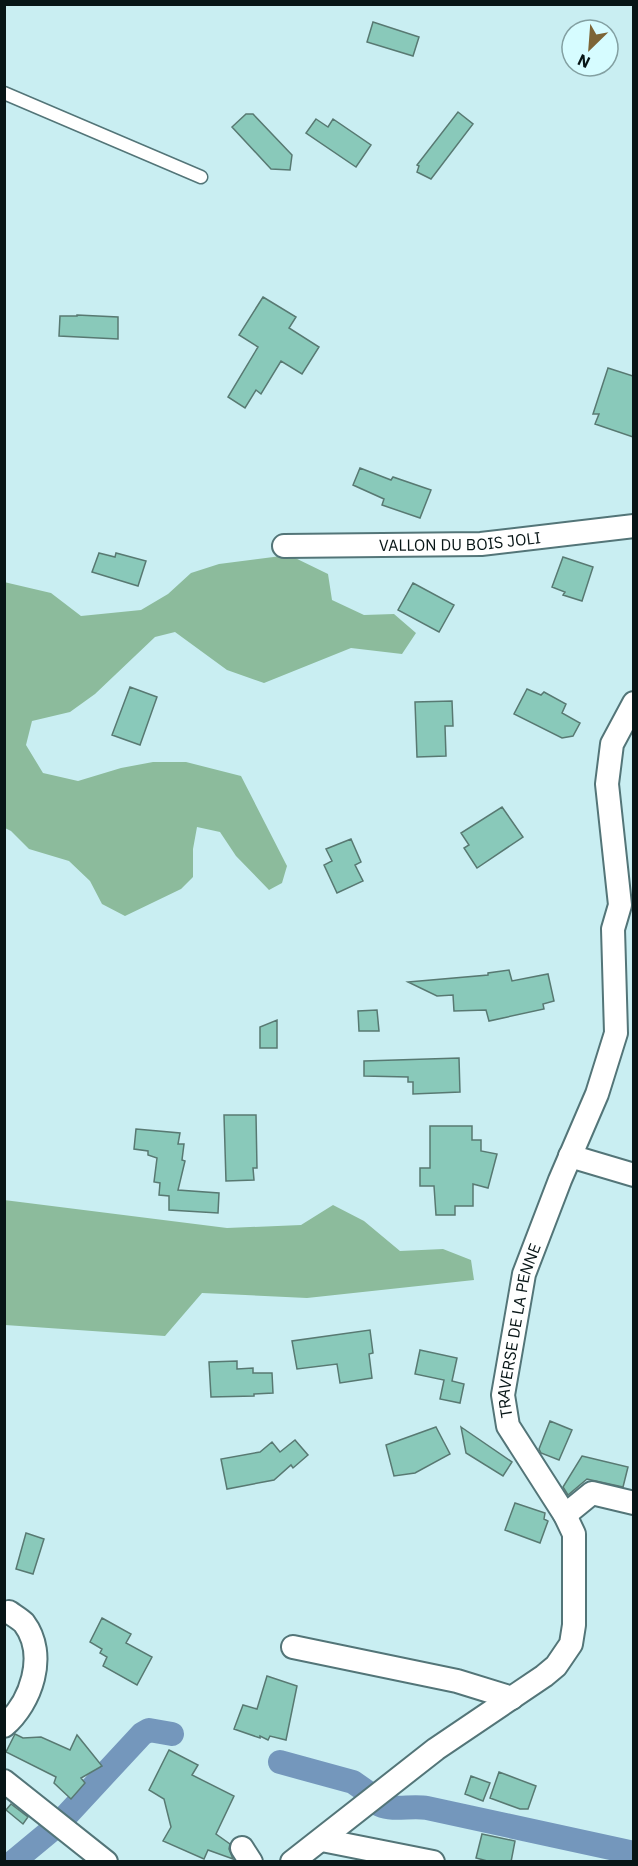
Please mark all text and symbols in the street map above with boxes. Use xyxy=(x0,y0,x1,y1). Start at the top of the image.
north arrow xyxy=(560,18,620,78)
text: N xyxy=(574,50,593,73)
street label: VALLON DU BOIS JOLI xyxy=(379,527,542,555)
street label: TRAVERSE DE LA PENNE xyxy=(493,1240,545,1419)

